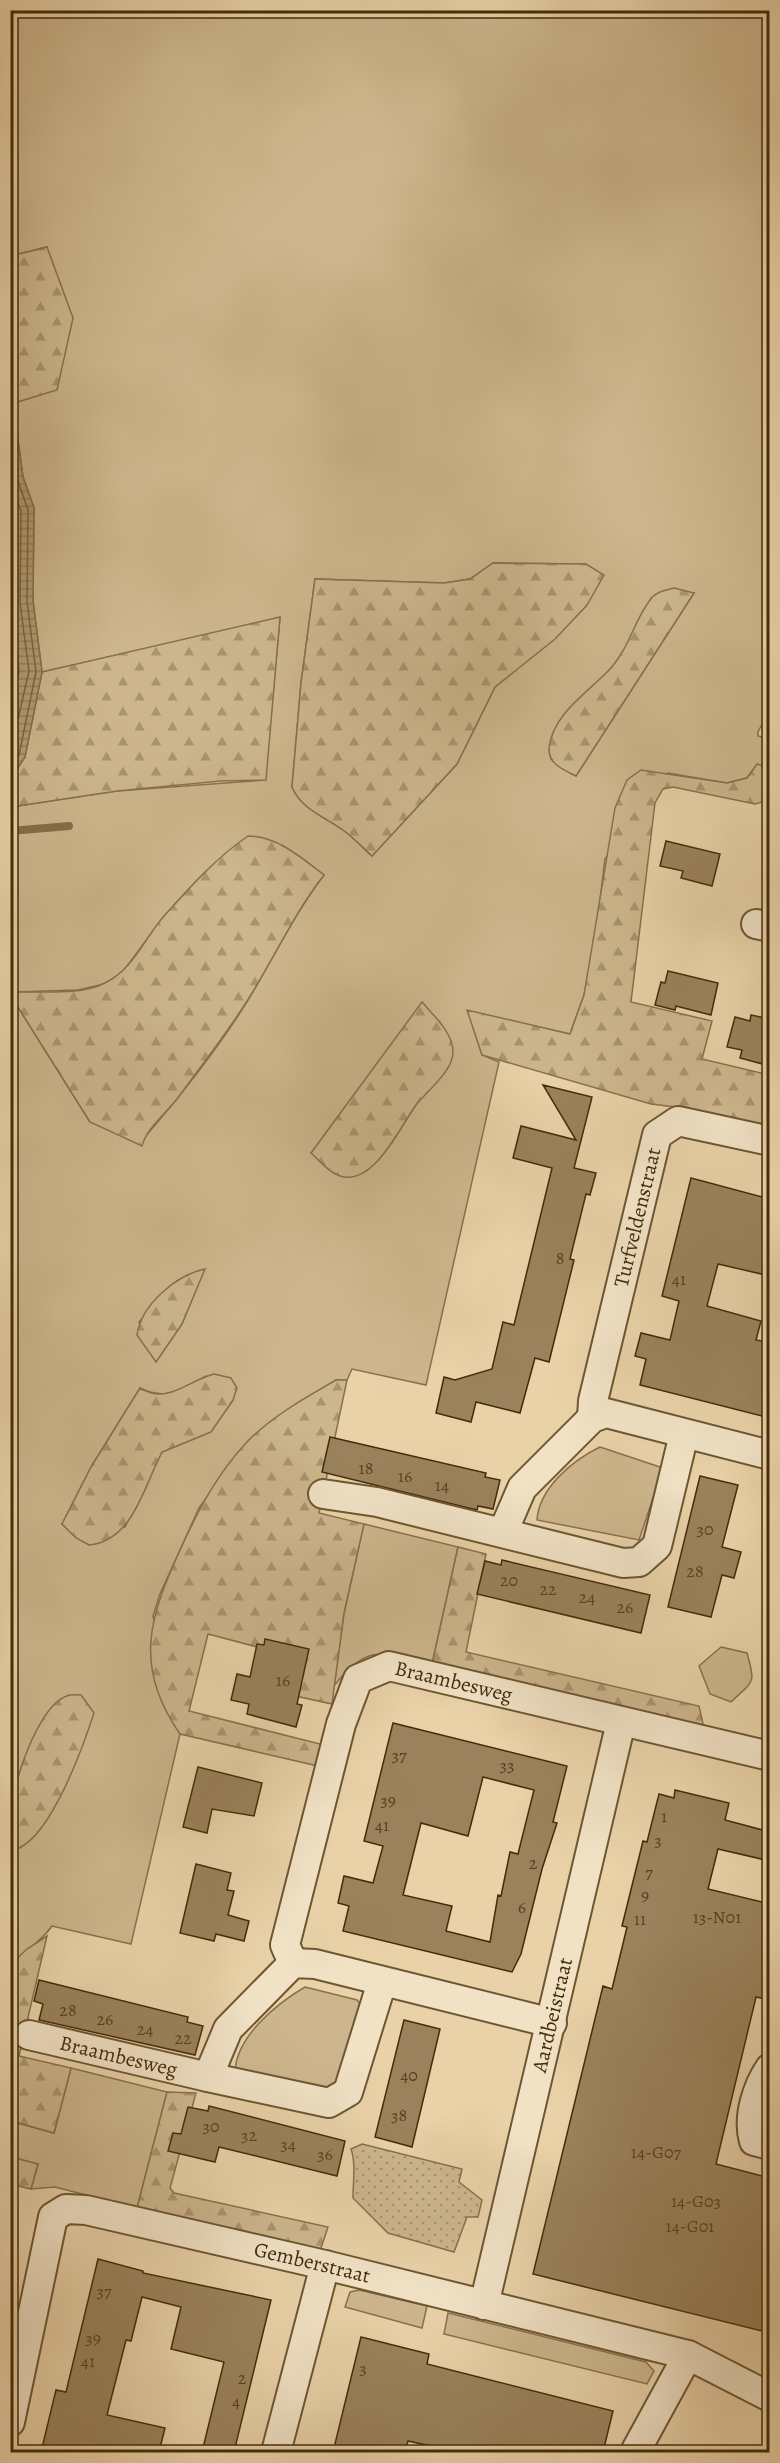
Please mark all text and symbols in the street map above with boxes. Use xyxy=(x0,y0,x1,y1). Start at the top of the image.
street label: Turfveldenstraat xyxy=(607,1145,668,1290)
house number: 8 xyxy=(556,1246,564,1270)
house number: 41 xyxy=(672,1267,686,1291)
house number: 18 xyxy=(359,1456,373,1480)
house number: 16 xyxy=(398,1464,412,1488)
house number: 14 xyxy=(435,1473,449,1497)
house number: 30 xyxy=(696,1517,714,1541)
house number: 28 xyxy=(686,1559,704,1583)
house number: 20 xyxy=(500,1568,518,1592)
house number: 22 xyxy=(539,1577,557,1601)
house number: 24 xyxy=(579,1585,595,1609)
house number: 26 xyxy=(617,1595,633,1619)
street label: Braambesweg xyxy=(392,1654,516,1709)
house number: 16 xyxy=(276,1668,290,1692)
house number: 37 xyxy=(391,1743,407,1767)
house number: 33 xyxy=(500,1753,514,1777)
house number: 39 xyxy=(380,1788,396,1812)
house number: 1 xyxy=(661,1804,667,1828)
house number: 41 xyxy=(375,1813,389,1837)
house number: 3 xyxy=(654,1828,662,1852)
house number: 2 xyxy=(529,1851,538,1875)
house number: 7 xyxy=(645,1860,653,1884)
house number: 9 xyxy=(641,1883,649,1907)
house number: 6 xyxy=(518,1895,526,1919)
house number: 13-N01 xyxy=(693,1905,741,1929)
house number: 11 xyxy=(634,1907,646,1931)
street label: Aardbeistraat xyxy=(525,1955,579,2076)
house number: 28 xyxy=(59,1998,77,2022)
house number: 26 xyxy=(97,2007,113,2031)
house number: 24 xyxy=(137,2017,153,2041)
house number: 22 xyxy=(174,2026,192,2050)
street label: Braambesweg xyxy=(57,2029,181,2083)
house number: 40 xyxy=(400,2063,418,2087)
house number: 38 xyxy=(391,2103,407,2127)
house number: 30 xyxy=(202,2114,220,2138)
house number: 32 xyxy=(241,2123,257,2147)
house number: 34 xyxy=(280,2132,296,2156)
house number: 14-G07 xyxy=(631,2140,682,2164)
house number: 36 xyxy=(317,2142,333,2166)
house number: 14-G03 xyxy=(671,2189,721,2213)
house number: 14-G01 xyxy=(666,2214,714,2238)
street label: Gemberstraat xyxy=(251,2235,373,2290)
house number: 37 xyxy=(96,2279,112,2303)
house number: 39 xyxy=(85,2326,101,2350)
house number: 41 xyxy=(81,2349,95,2373)
house number: 3 xyxy=(359,2356,367,2380)
house number: 2 xyxy=(238,2366,247,2390)
house number: 4 xyxy=(232,2389,240,2413)

